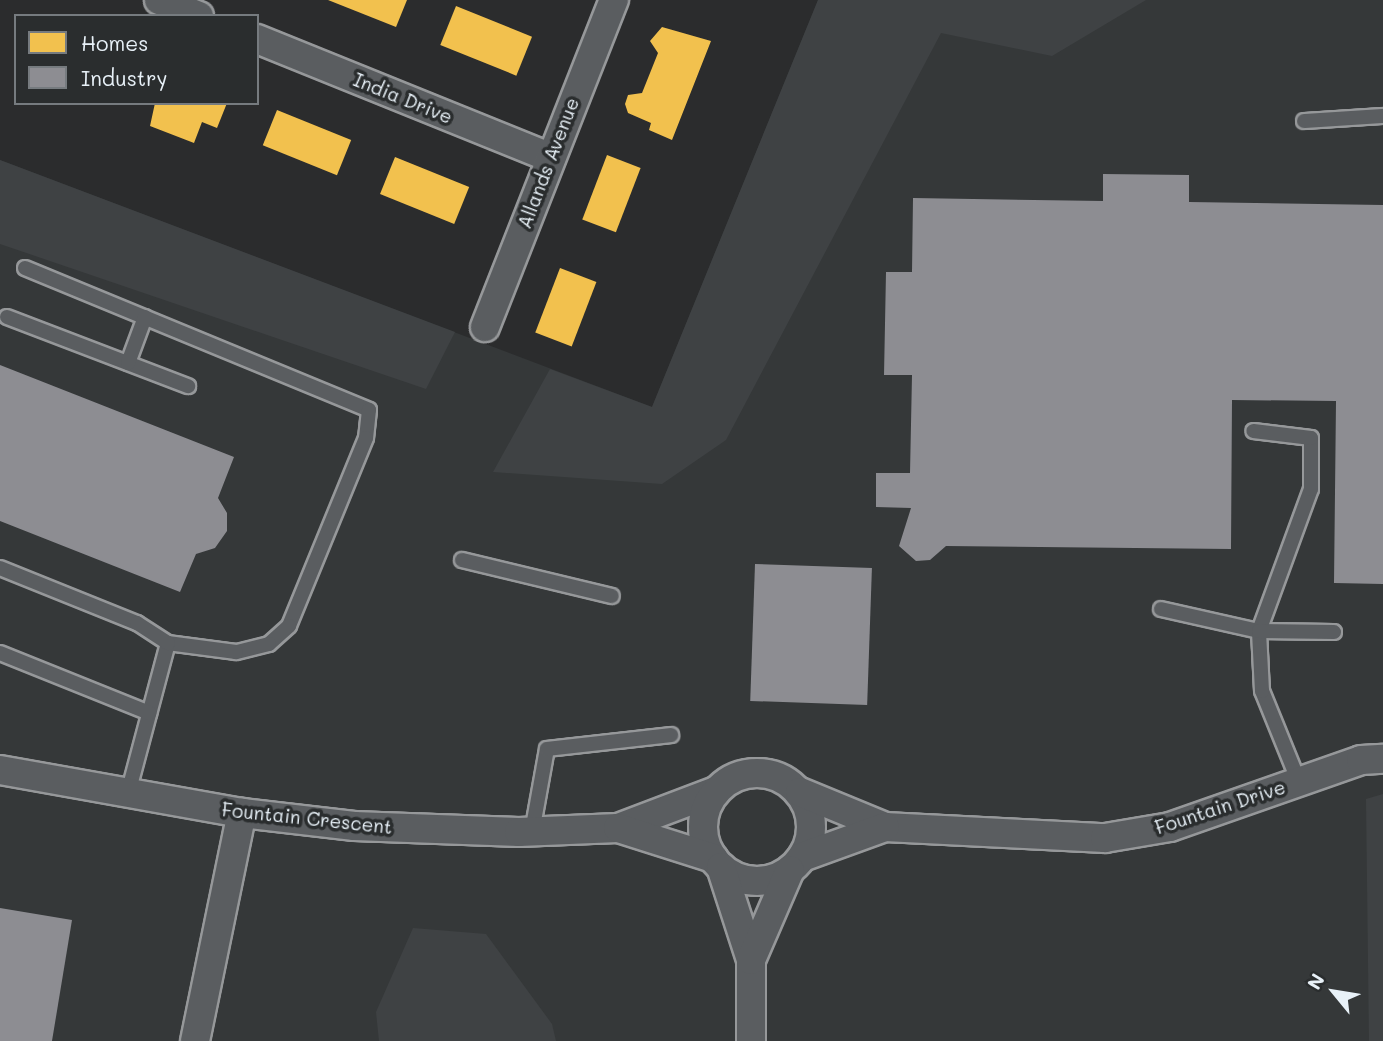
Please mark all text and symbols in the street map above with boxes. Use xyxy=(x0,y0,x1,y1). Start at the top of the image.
legend xyxy=(14,14,259,105)
text: Homes xyxy=(81,29,148,56)
text: Industry xyxy=(81,64,168,91)
street label: India Drive xyxy=(350,68,456,128)
street label: Allands Avenue xyxy=(513,94,583,232)
street label: Fountain Drive xyxy=(1152,775,1288,839)
street label: Fountain Crescent xyxy=(221,798,393,838)
north arrow xyxy=(1299,957,1369,1027)
text: N xyxy=(1301,969,1330,994)

